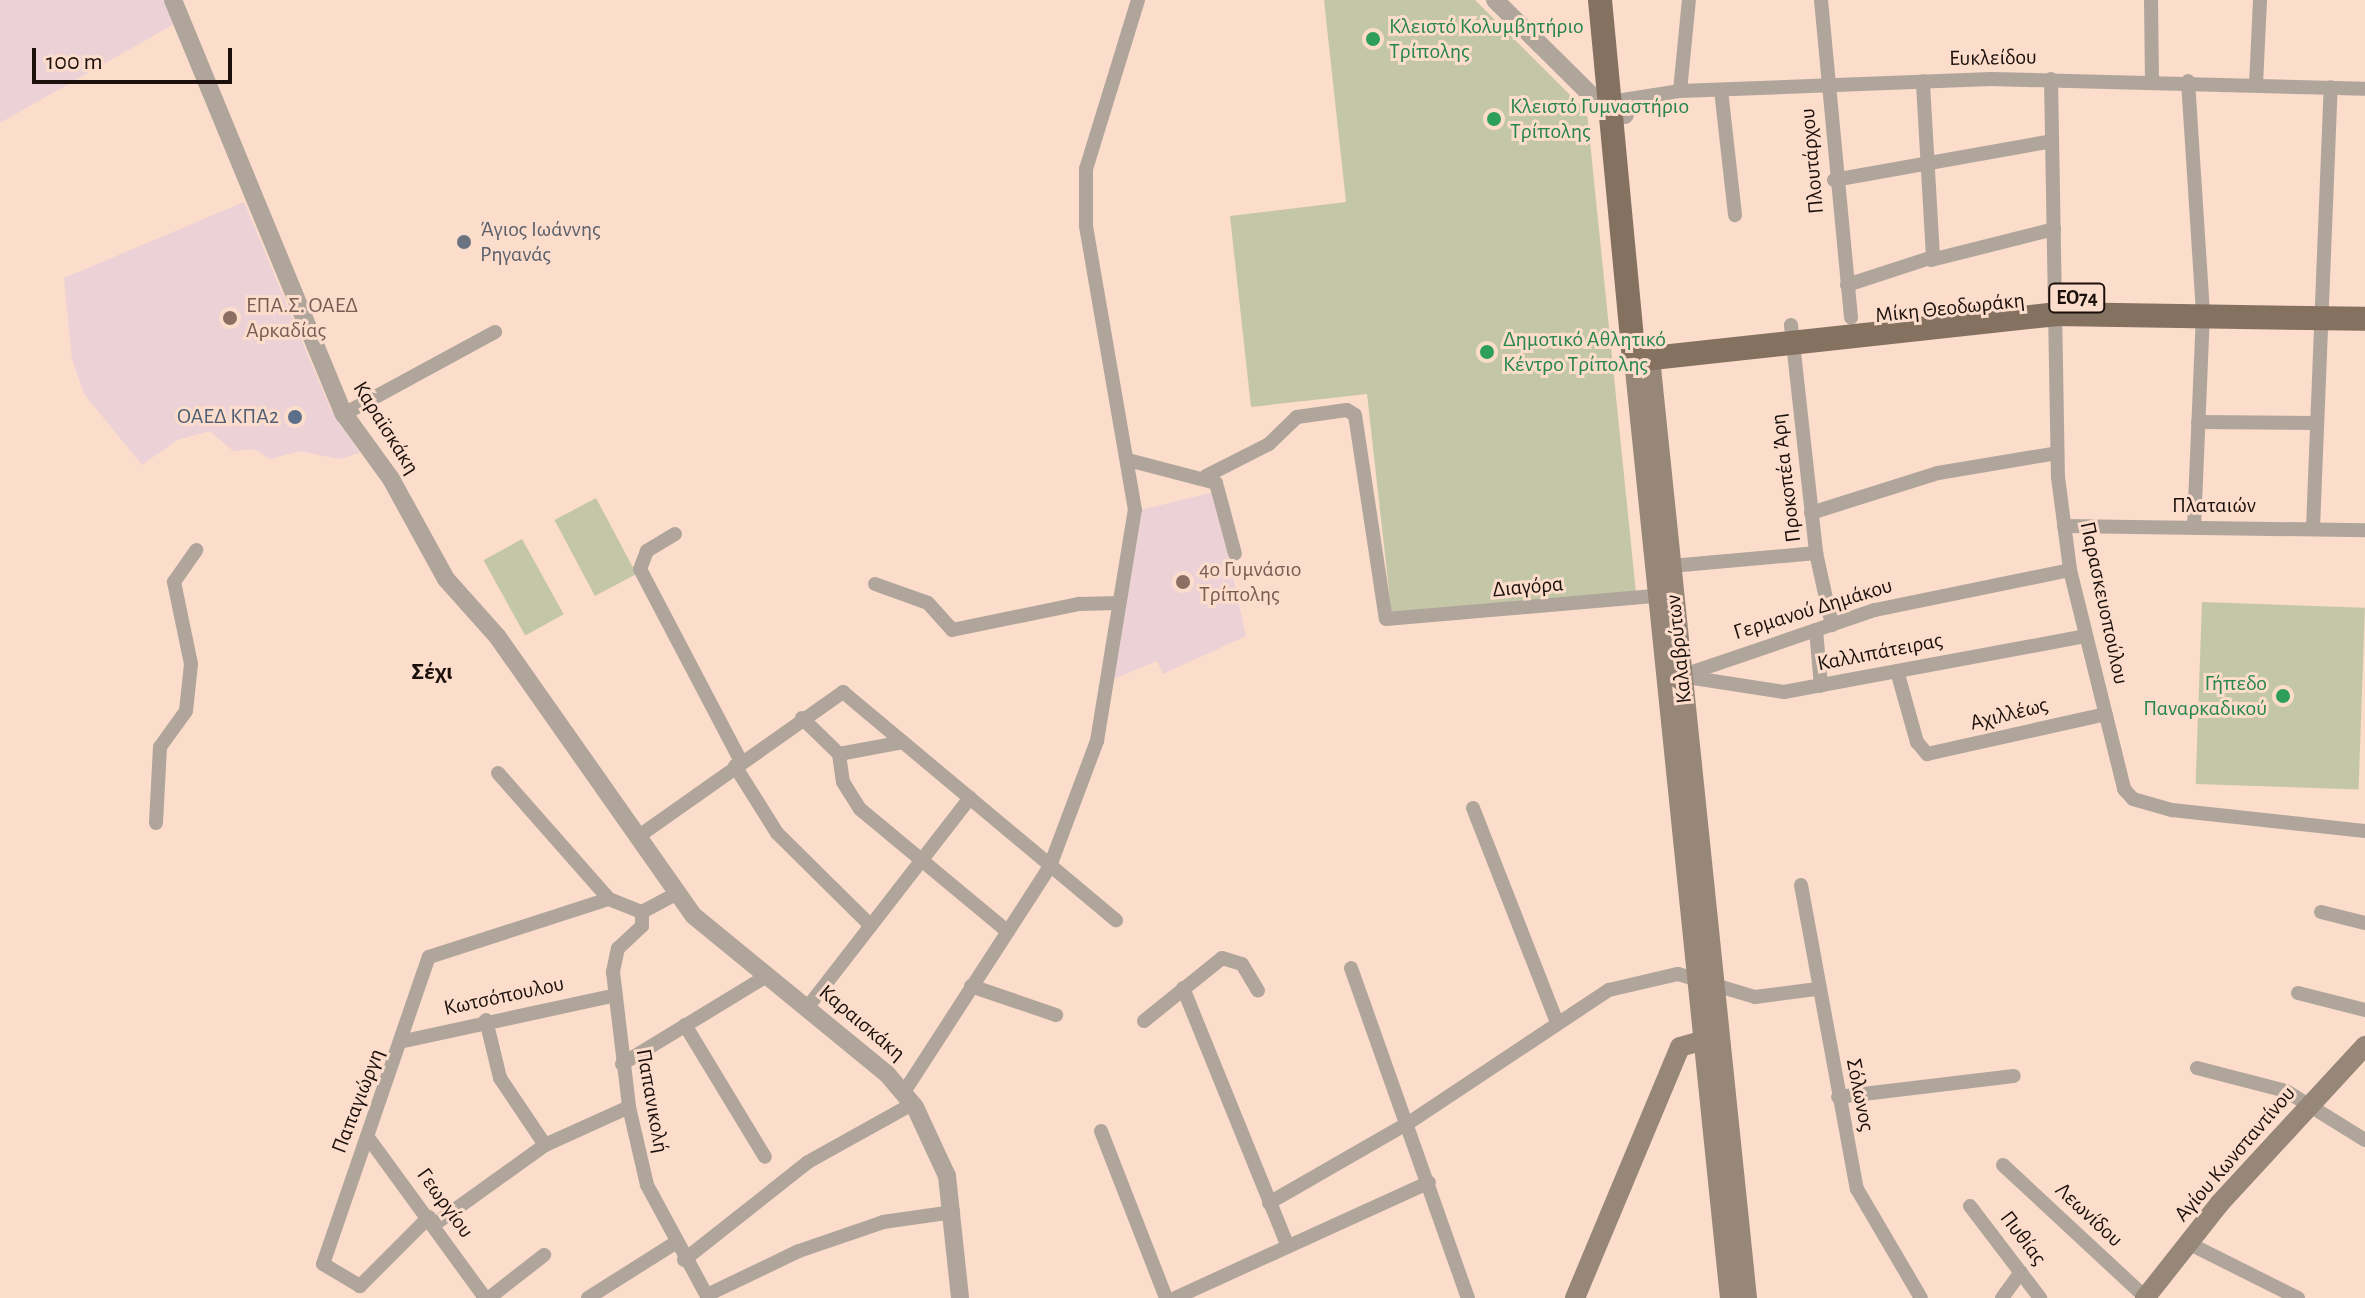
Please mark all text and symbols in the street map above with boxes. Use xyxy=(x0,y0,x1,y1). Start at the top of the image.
place label: Κλειστό Κολυμβητήριο Τρίπολης xyxy=(1389,13,1584,64)
marker: Κλειστό Κολυμβητήριο Τρίπολης xyxy=(1364,30,1382,48)
scale bar xyxy=(36,32,236,82)
street label: Ευκλείδου xyxy=(1949,44,2037,72)
text: 100 m xyxy=(46,50,103,74)
place label: Κλειστό Γυμναστήριο Τρίπολης xyxy=(1510,93,1689,144)
street label: Πλουτάρχου xyxy=(1794,107,1830,215)
marker: Κλειστό Γυμναστήριο Τρίπολης xyxy=(1485,110,1503,128)
place label: Άγιος Ιωάννης Ρηγανάς xyxy=(480,216,601,268)
marker: Άγιος Ιωάννης Ρηγανάς xyxy=(455,233,473,251)
road number: ΕΟ74 xyxy=(2047,282,2107,314)
street label: Μίκη Θεοδωράκη xyxy=(1874,287,2026,329)
place label: ΕΠΑ.Σ. ΟΑΕΔ Αρκαδίας xyxy=(246,292,358,344)
marker: ΕΠΑ.Σ. ΟΑΕΔ Αρκαδίας xyxy=(221,309,239,327)
place label: Δημοτικό Αθλητικό Κέντρο Τρίπολης xyxy=(1503,326,1666,378)
marker: Δημοτικό Αθλητικό Κέντρο Τρίπολης xyxy=(1478,343,1496,361)
street label: Καραϊσκάκη xyxy=(347,377,425,479)
place label: ΟΑΕΔ ΚΠΑ2 xyxy=(177,404,279,430)
marker: ΟΑΕΔ ΚΠΑ2 xyxy=(286,408,304,426)
street label: Προκοπέα Άρη xyxy=(1765,412,1807,544)
street label: Πλαταιών xyxy=(2172,493,2256,519)
street label: Παρασκευοπούλου xyxy=(2074,519,2134,687)
place label: 4ο Γυμνάσιο Τρίπολης xyxy=(1199,556,1301,608)
street label: Διαγόρα xyxy=(1491,571,1565,603)
street label: Γερμανού Δημάκου xyxy=(1730,572,1896,646)
marker: 4ο Γυμνάσιο Τρίπολης xyxy=(1174,573,1192,591)
street label: Καλαβρύτων xyxy=(1660,593,1698,705)
street label: Καλλιπάτειρας xyxy=(1815,627,1945,677)
district label: Σέχι xyxy=(411,659,453,687)
place label: Γήπεδο Παναρκαδικού xyxy=(2143,670,2267,722)
marker: Γήπεδο Παναρκαδικού xyxy=(2274,687,2292,705)
street label: Αχιλλέως xyxy=(1967,692,2051,736)
street label: Κωτσόπουλου xyxy=(441,970,567,1022)
street label: Καραισκάκη xyxy=(813,979,911,1067)
street label: Παπαγιώργη xyxy=(326,1045,390,1157)
street label: Παπανικολή xyxy=(630,1047,674,1155)
street label: Σόλωνος xyxy=(1840,1056,1880,1134)
street label: Αγίου Κωνσταντίνου xyxy=(2169,1081,2301,1227)
street label: Γεωργίου xyxy=(411,1163,479,1243)
street label: Λεωνίδου xyxy=(2050,1177,2128,1253)
street label: Πυθίας xyxy=(1994,1206,2052,1270)

